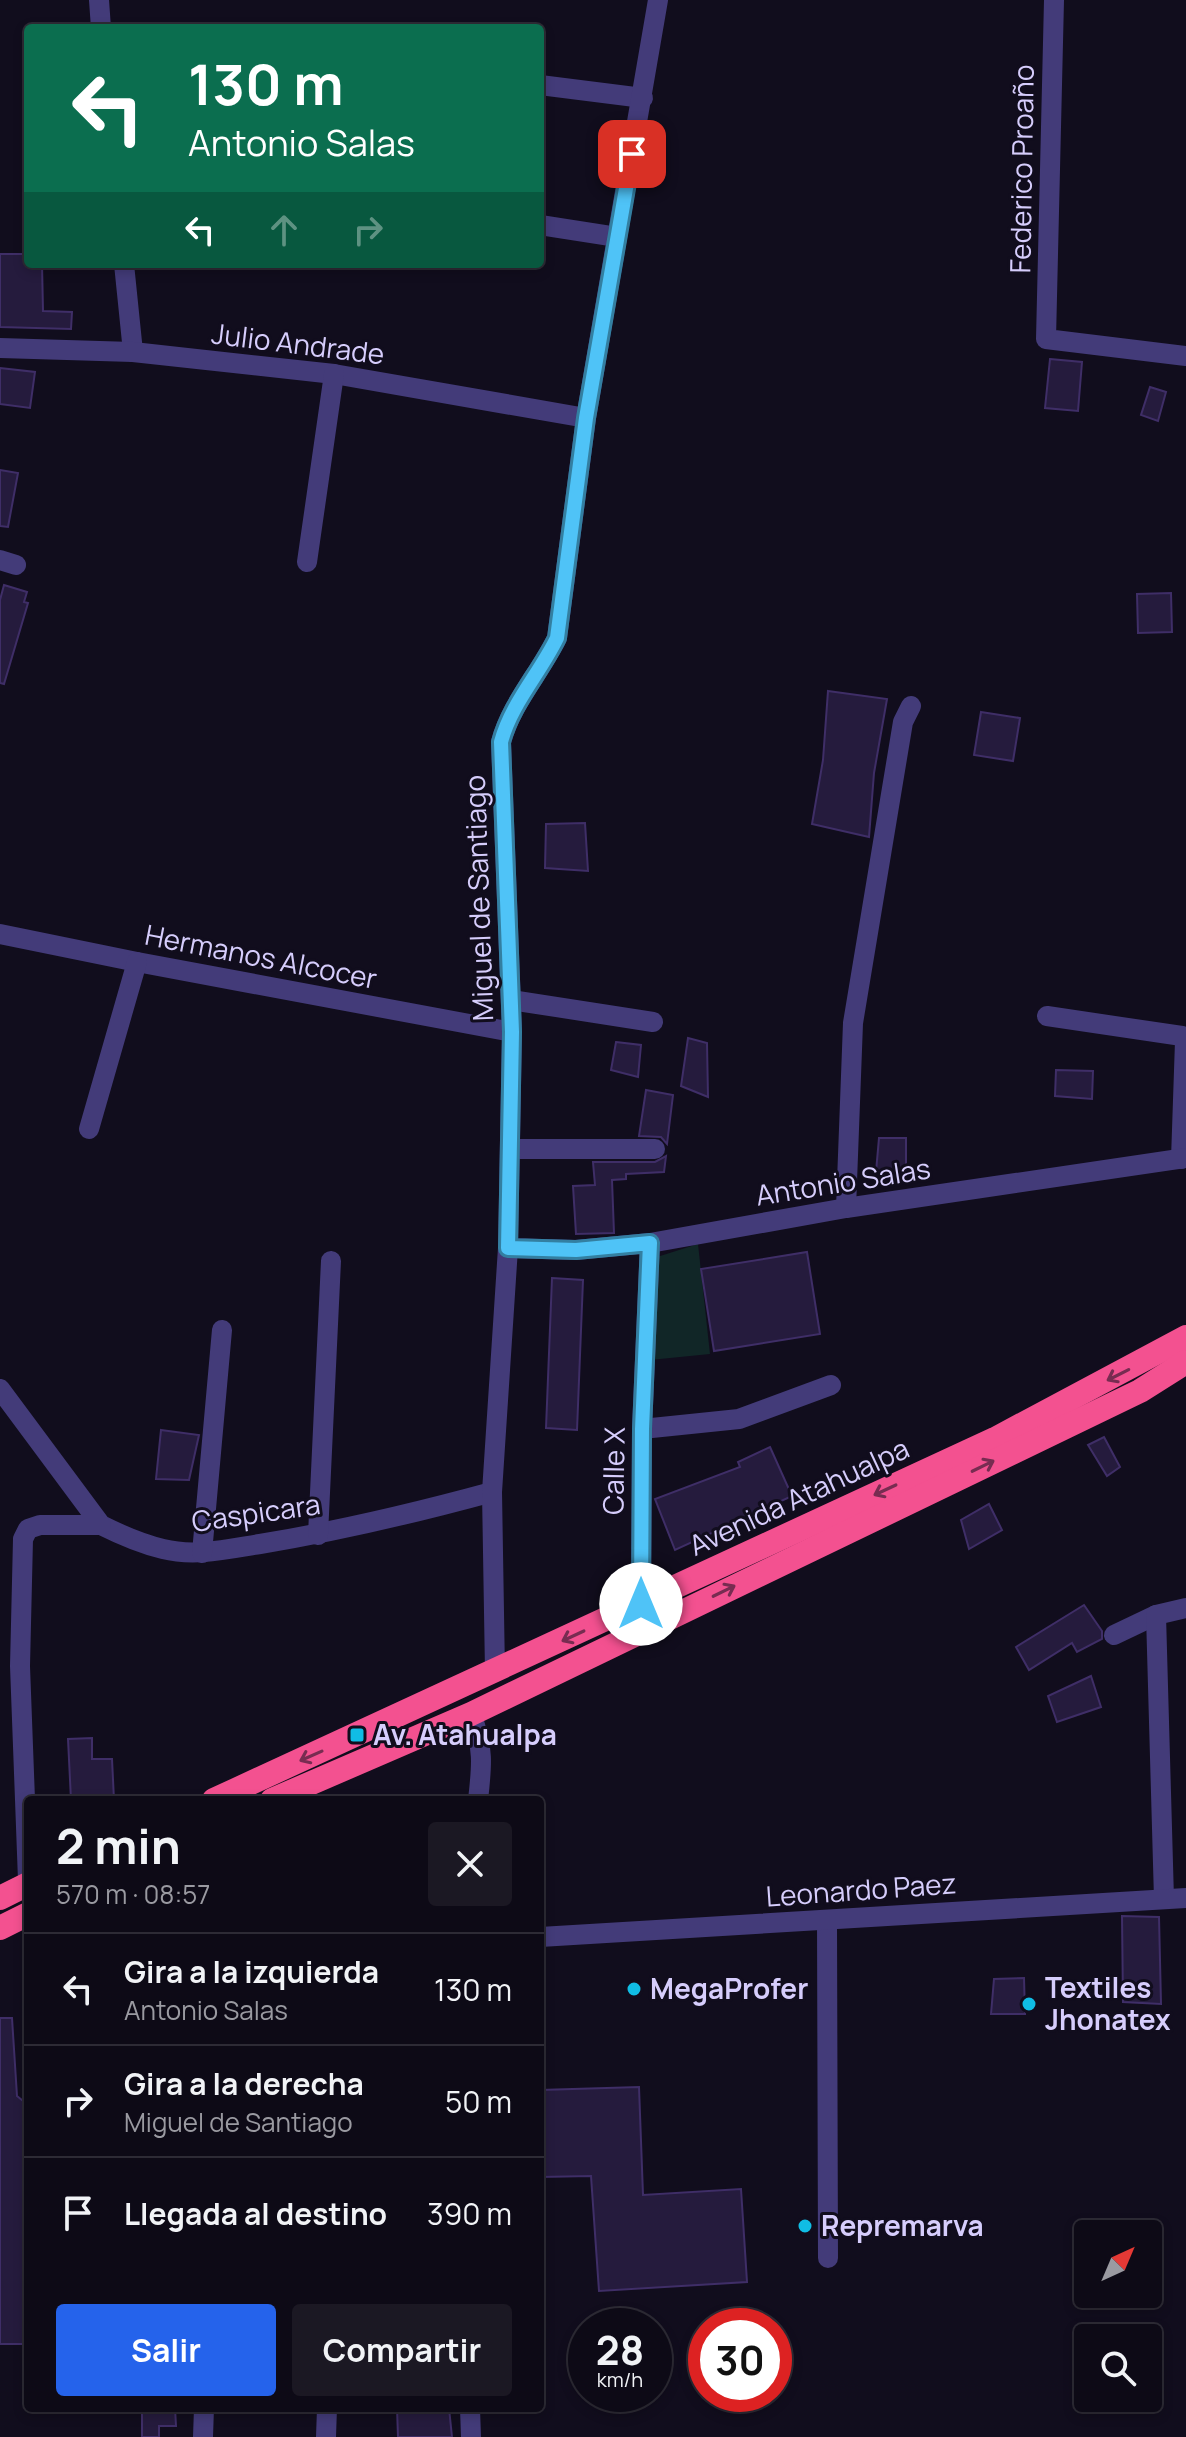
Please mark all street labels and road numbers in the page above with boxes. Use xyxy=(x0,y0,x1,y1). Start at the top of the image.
street label: Federico Proaño xyxy=(1000,64,1042,274)
street label: Julio Andrade xyxy=(210,314,387,372)
street label: Miguel de Santiago xyxy=(455,774,501,1022)
street label: Hermanos Alcocer xyxy=(142,915,380,997)
street label: Antonio Salas xyxy=(753,1148,933,1214)
street label: Calle X xyxy=(593,1427,633,1515)
street label: Avenida Atahualpa xyxy=(682,1428,915,1564)
street label: Caspicara xyxy=(189,1484,323,1540)
street label: Leonardo Paez xyxy=(764,1863,958,1915)

